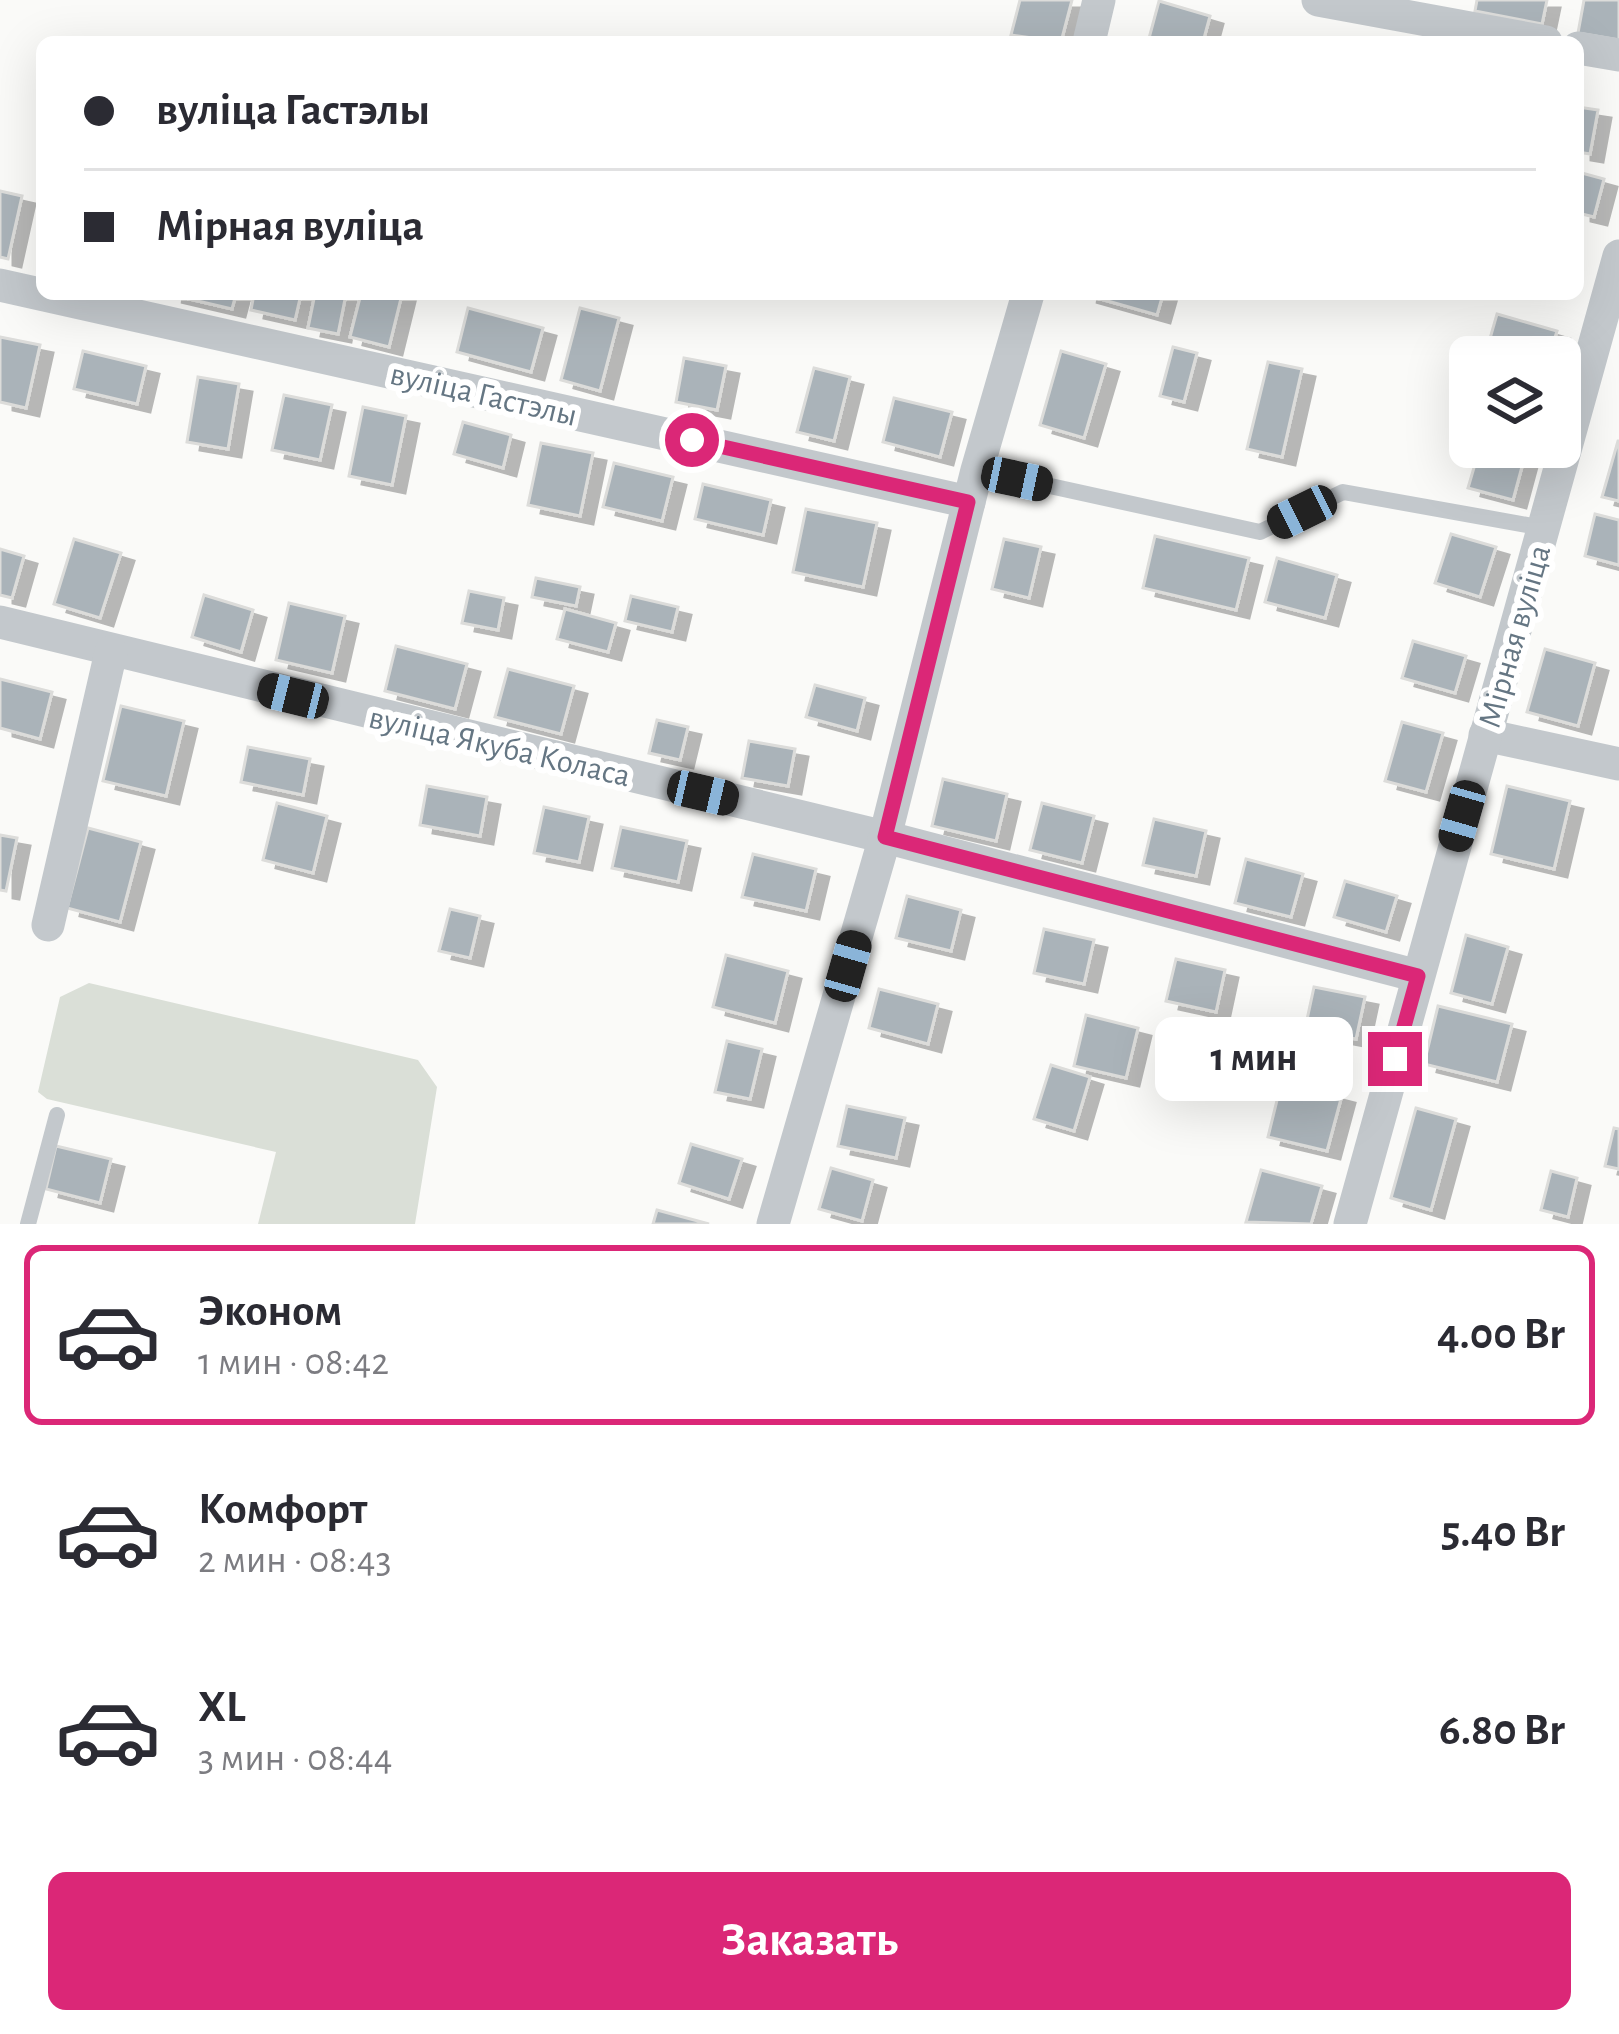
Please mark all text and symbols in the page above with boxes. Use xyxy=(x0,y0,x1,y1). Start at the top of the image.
text: вуліца Гастэлы xyxy=(156,88,430,133)
text: Мірная вуліца xyxy=(156,204,424,249)
map controls xyxy=(1449,336,1581,468)
button: layers xyxy=(1449,336,1581,468)
street label: вуліца Гастэлы xyxy=(387,358,580,433)
route start xyxy=(665,413,719,467)
car xyxy=(978,454,1056,504)
car xyxy=(1262,480,1342,544)
street label: Мірная вуліца xyxy=(1474,541,1557,732)
car xyxy=(254,670,332,722)
street label: вуліца Якуба Коласа xyxy=(366,701,633,794)
car xyxy=(664,767,742,819)
car xyxy=(1435,776,1489,856)
car xyxy=(821,926,875,1006)
callout: 1 мин xyxy=(1155,1017,1353,1101)
route end xyxy=(1368,1032,1422,1086)
text: 1 мин xyxy=(1211,1039,1297,1078)
icon: car xyxy=(54,1281,162,1389)
text: Эконом xyxy=(198,1289,342,1334)
text: 4.00 Br xyxy=(1437,1312,1565,1357)
text: 1 мин · 08:42 xyxy=(198,1343,389,1382)
icon: car xyxy=(54,1479,162,1587)
text: Комфорт xyxy=(198,1487,367,1532)
text: 5.40 Br xyxy=(1441,1510,1565,1555)
text: 2 мин · 08:43 xyxy=(198,1541,392,1580)
icon: car xyxy=(54,1677,162,1785)
text: XL xyxy=(198,1685,246,1730)
text: 6.80 Br xyxy=(1439,1708,1565,1753)
text: 3 мин · 08:44 xyxy=(198,1739,393,1778)
button: Заказать xyxy=(48,1872,1571,2010)

